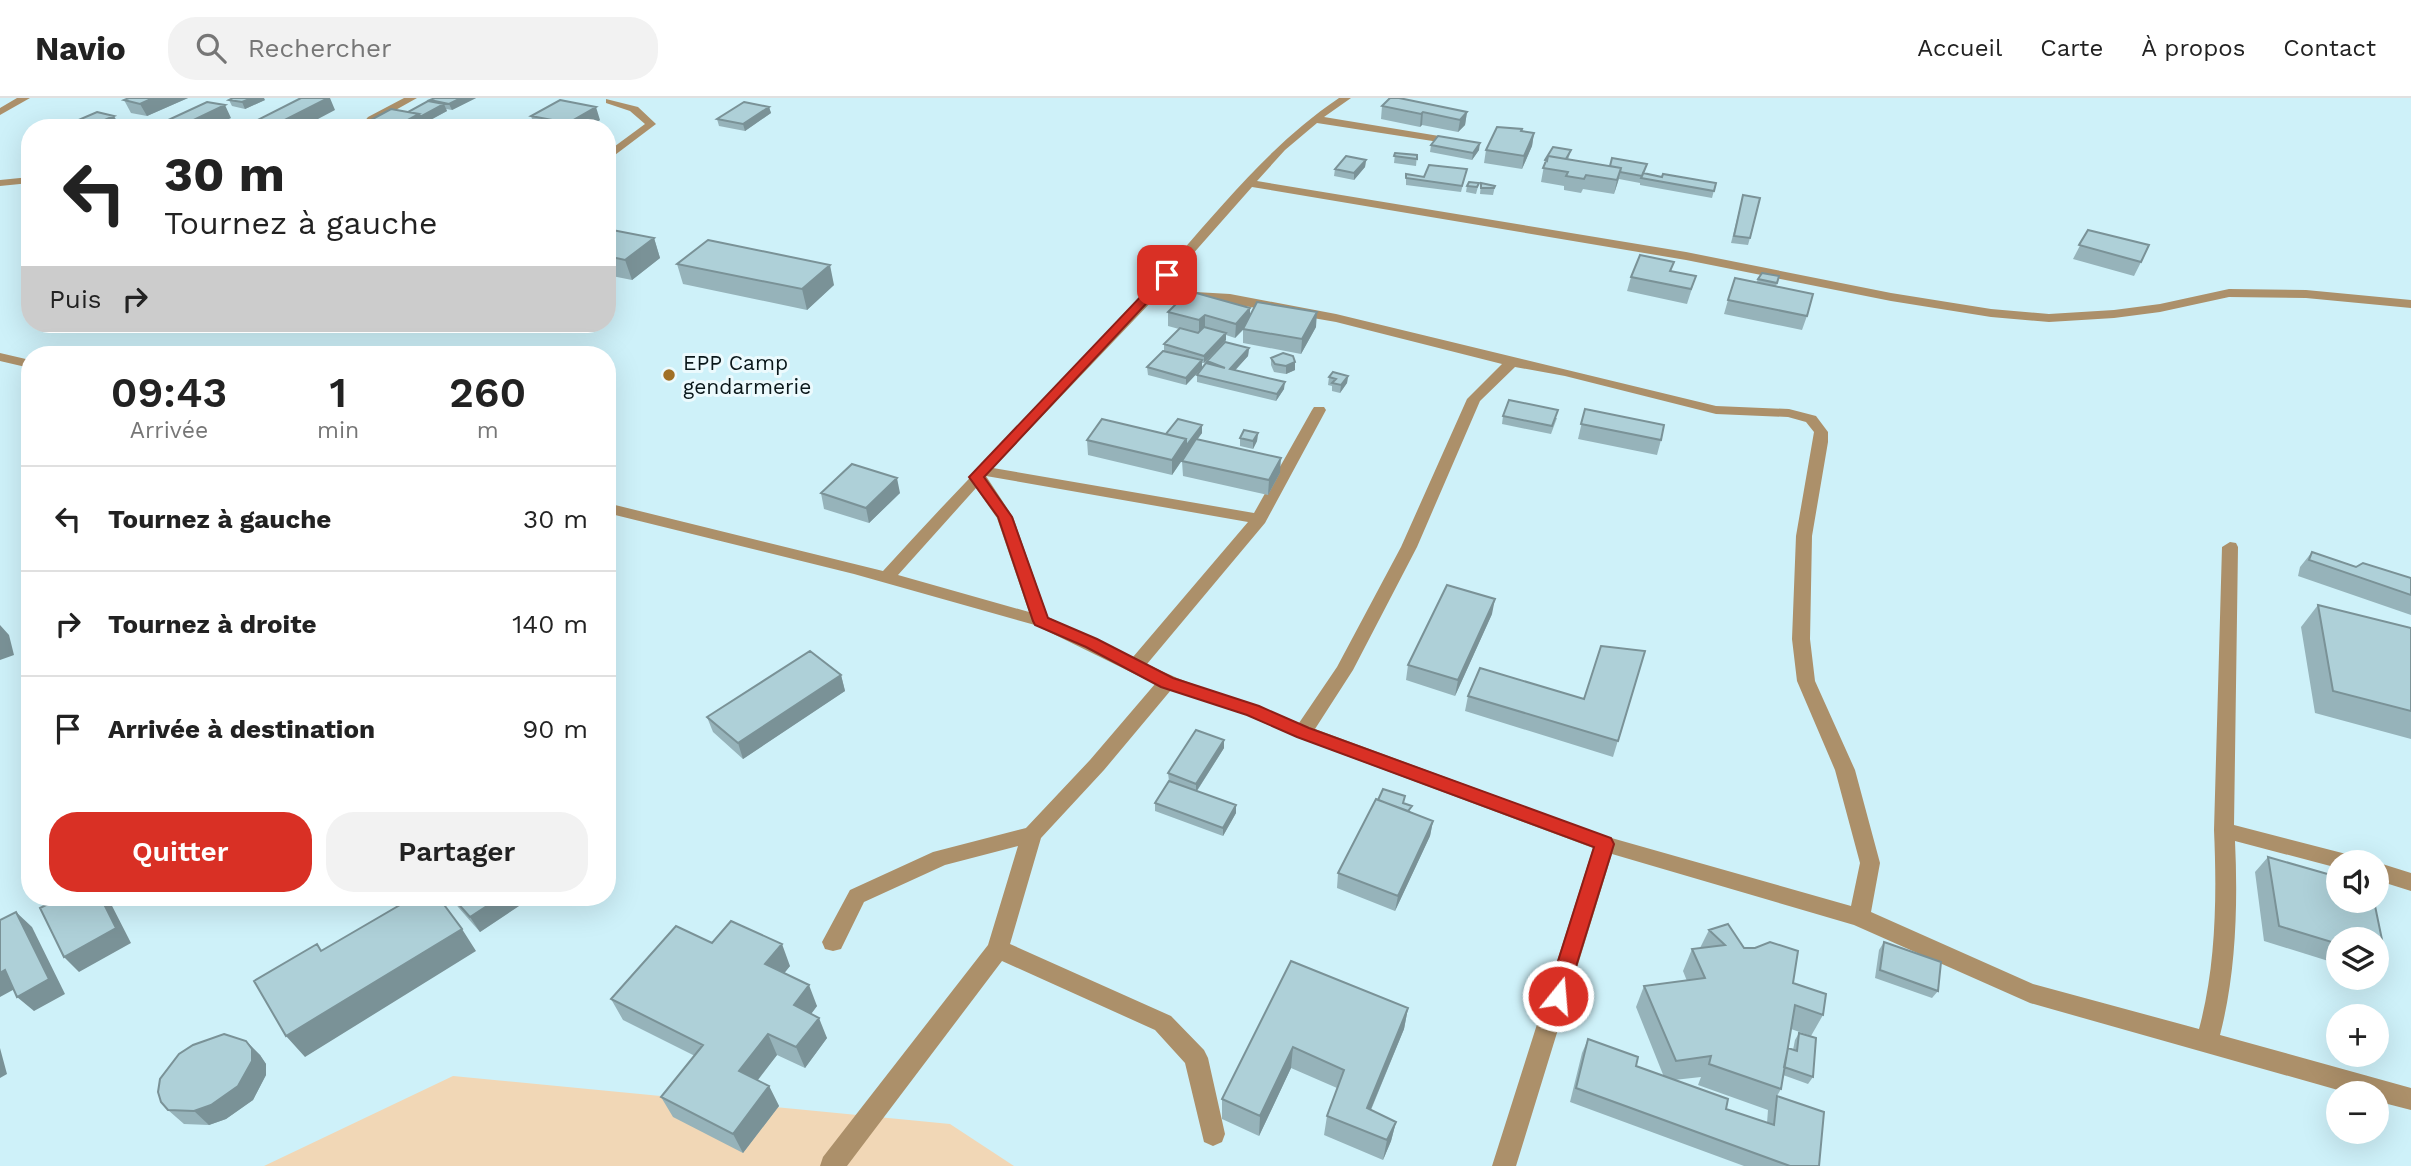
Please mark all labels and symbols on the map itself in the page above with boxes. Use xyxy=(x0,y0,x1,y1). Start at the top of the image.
pin xyxy=(1137,245,1197,305)
place label: EPP Camp gendarmerie xyxy=(683,350,811,399)
marker: EPP Camp gendarmerie xyxy=(661,367,677,383)
position arrow xyxy=(1521,959,1595,1033)

